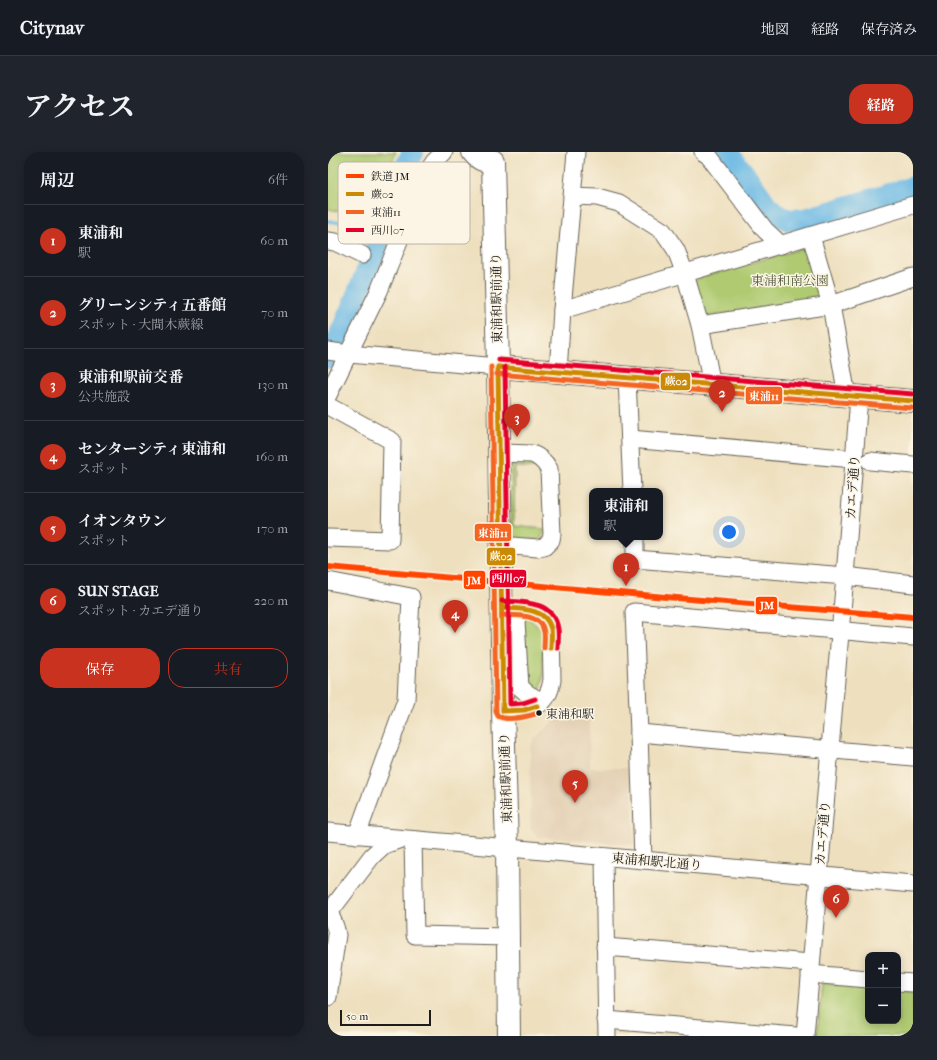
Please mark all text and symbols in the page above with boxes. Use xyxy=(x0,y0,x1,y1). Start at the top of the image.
text: Citynav xyxy=(20,17,84,39)
text: 地図 xyxy=(761,21,789,38)
text: 経路 xyxy=(811,21,839,38)
text: 保存済み xyxy=(861,21,917,38)
button: 経路 xyxy=(849,84,913,124)
text: アクセス xyxy=(24,90,135,123)
legend xyxy=(338,162,470,244)
text: 周辺 xyxy=(40,170,74,190)
text: 鉄道 JM xyxy=(371,170,410,183)
text: 6件 xyxy=(268,172,288,187)
text: 蕨02 xyxy=(371,188,394,201)
text: 東浦11 xyxy=(371,206,401,219)
text: 東浦和 xyxy=(78,224,123,242)
text: 西川07 xyxy=(371,224,404,237)
text: 1 xyxy=(51,233,55,248)
text: 60 m xyxy=(260,233,288,248)
text: 駅 xyxy=(78,245,91,260)
street label: 東浦和駅前通り xyxy=(488,252,505,344)
park label: 東浦和南公園 xyxy=(751,273,829,288)
text: グリーンシティ五番館 xyxy=(78,296,226,314)
text: 2 xyxy=(50,305,56,320)
text: 70 m xyxy=(261,305,288,320)
text: スポット · 大間木蕨線 xyxy=(78,317,203,332)
text: 東浦和駅前交番 xyxy=(78,368,183,386)
line badge: 蕨02 xyxy=(660,372,691,391)
text: 蕨02 xyxy=(665,375,688,388)
text: 3 xyxy=(50,377,56,392)
text: 130 m xyxy=(257,377,288,392)
pin: 2 xyxy=(709,379,735,412)
line badge: 東浦11 xyxy=(745,386,783,405)
text: 公共施設 xyxy=(78,389,130,404)
text: 東浦11 xyxy=(749,390,779,403)
pin: 3 xyxy=(504,404,530,437)
text: センターシティ東浦和 xyxy=(78,440,226,458)
text: 4 xyxy=(49,449,57,464)
text: 160 m xyxy=(256,449,288,464)
street label: カエデ通り xyxy=(843,454,862,520)
text: スポット xyxy=(78,461,130,476)
popup xyxy=(589,488,663,540)
text: 東浦和 xyxy=(603,497,649,515)
text: イオンタウン xyxy=(78,512,167,530)
text: 駅 xyxy=(603,518,617,533)
text: 5 xyxy=(50,521,56,536)
text: 170 m xyxy=(256,521,288,536)
your location xyxy=(719,522,739,542)
line badge: 東浦11 xyxy=(474,523,512,542)
text: 東浦11 xyxy=(478,527,508,540)
text: スポット xyxy=(78,533,130,548)
line badge: 蕨02 xyxy=(486,547,516,566)
text: 蕨02 xyxy=(490,550,513,563)
pin: 1 xyxy=(613,553,639,586)
line badge: 西川07 xyxy=(489,569,527,588)
line badge: JM xyxy=(463,570,486,590)
text: 西川07 xyxy=(491,572,525,585)
text: JM xyxy=(466,574,481,587)
text: SUN STAGE xyxy=(78,582,159,600)
text: 6 xyxy=(49,593,57,608)
text: 220 m xyxy=(254,593,288,608)
line badge: JM xyxy=(755,596,778,615)
text: JM xyxy=(759,599,774,612)
pin: 4 xyxy=(442,600,468,633)
text: スポット · カエデ通り xyxy=(78,603,203,618)
button: 保存 xyxy=(40,648,160,688)
button: 共有 xyxy=(168,648,288,688)
place label: 東浦和駅 xyxy=(546,707,594,721)
marker: 東浦和駅 xyxy=(534,708,544,718)
street label: 東浦和駅前通り xyxy=(496,732,515,824)
pin: 5 xyxy=(562,770,588,803)
street label: カエデ通り xyxy=(812,800,833,866)
street label: 東浦和駅北通り xyxy=(611,850,703,873)
pin: 6 xyxy=(823,885,849,918)
map controls xyxy=(865,952,901,1024)
button: + xyxy=(865,952,901,988)
button: − xyxy=(865,988,901,1024)
scale bar xyxy=(340,1008,431,1027)
text: 50 m xyxy=(346,1010,368,1023)

